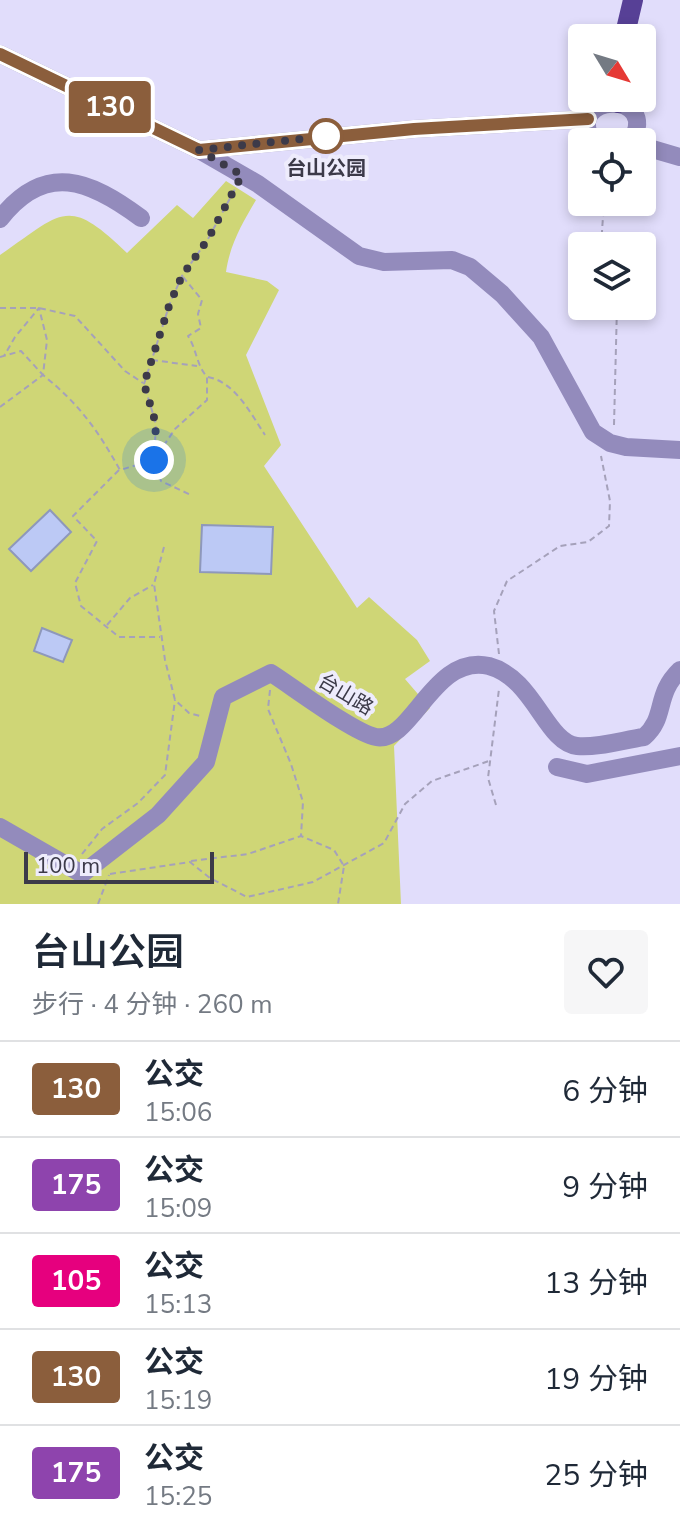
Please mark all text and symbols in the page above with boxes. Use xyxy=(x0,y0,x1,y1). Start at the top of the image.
north arrow xyxy=(568,24,656,112)
map controls xyxy=(568,24,656,320)
line badge: 130 xyxy=(64,81,156,133)
text: 130 xyxy=(85,88,135,126)
marker: 台山公园 xyxy=(309,119,343,153)
button: locate xyxy=(568,128,656,216)
place label: 台山公园 xyxy=(286,155,366,182)
button: layers xyxy=(568,232,656,320)
your location xyxy=(134,440,174,480)
street label: 台山路 xyxy=(313,667,378,721)
scale bar xyxy=(24,848,214,884)
text: 100 m xyxy=(36,851,100,881)
text: 台山公园 xyxy=(32,927,184,978)
button: heart xyxy=(564,930,648,1014)
text: 步行 · 4 分钟 · 260 m xyxy=(32,987,273,1022)
text: 公交 xyxy=(144,1054,204,1095)
text: 130 xyxy=(51,1070,101,1108)
text: 6 分钟 xyxy=(562,1071,648,1112)
text: 15:06 xyxy=(144,1095,212,1130)
text: 公交 xyxy=(144,1150,204,1191)
text: 175 xyxy=(51,1166,101,1204)
text: 9 分钟 xyxy=(562,1167,648,1208)
text: 15:09 xyxy=(144,1191,212,1226)
text: 公交 xyxy=(144,1246,204,1287)
text: 105 xyxy=(51,1262,101,1300)
text: 13 分钟 xyxy=(544,1263,648,1304)
text: 15:13 xyxy=(144,1287,212,1322)
text: 公交 xyxy=(144,1342,204,1383)
text: 130 xyxy=(51,1358,101,1396)
text: 19 分钟 xyxy=(544,1359,648,1400)
text: 15:19 xyxy=(144,1383,212,1418)
text: 公交 xyxy=(144,1438,204,1479)
text: 175 xyxy=(51,1454,101,1492)
text: 25 分钟 xyxy=(544,1455,648,1496)
text: 15:25 xyxy=(144,1479,212,1514)

